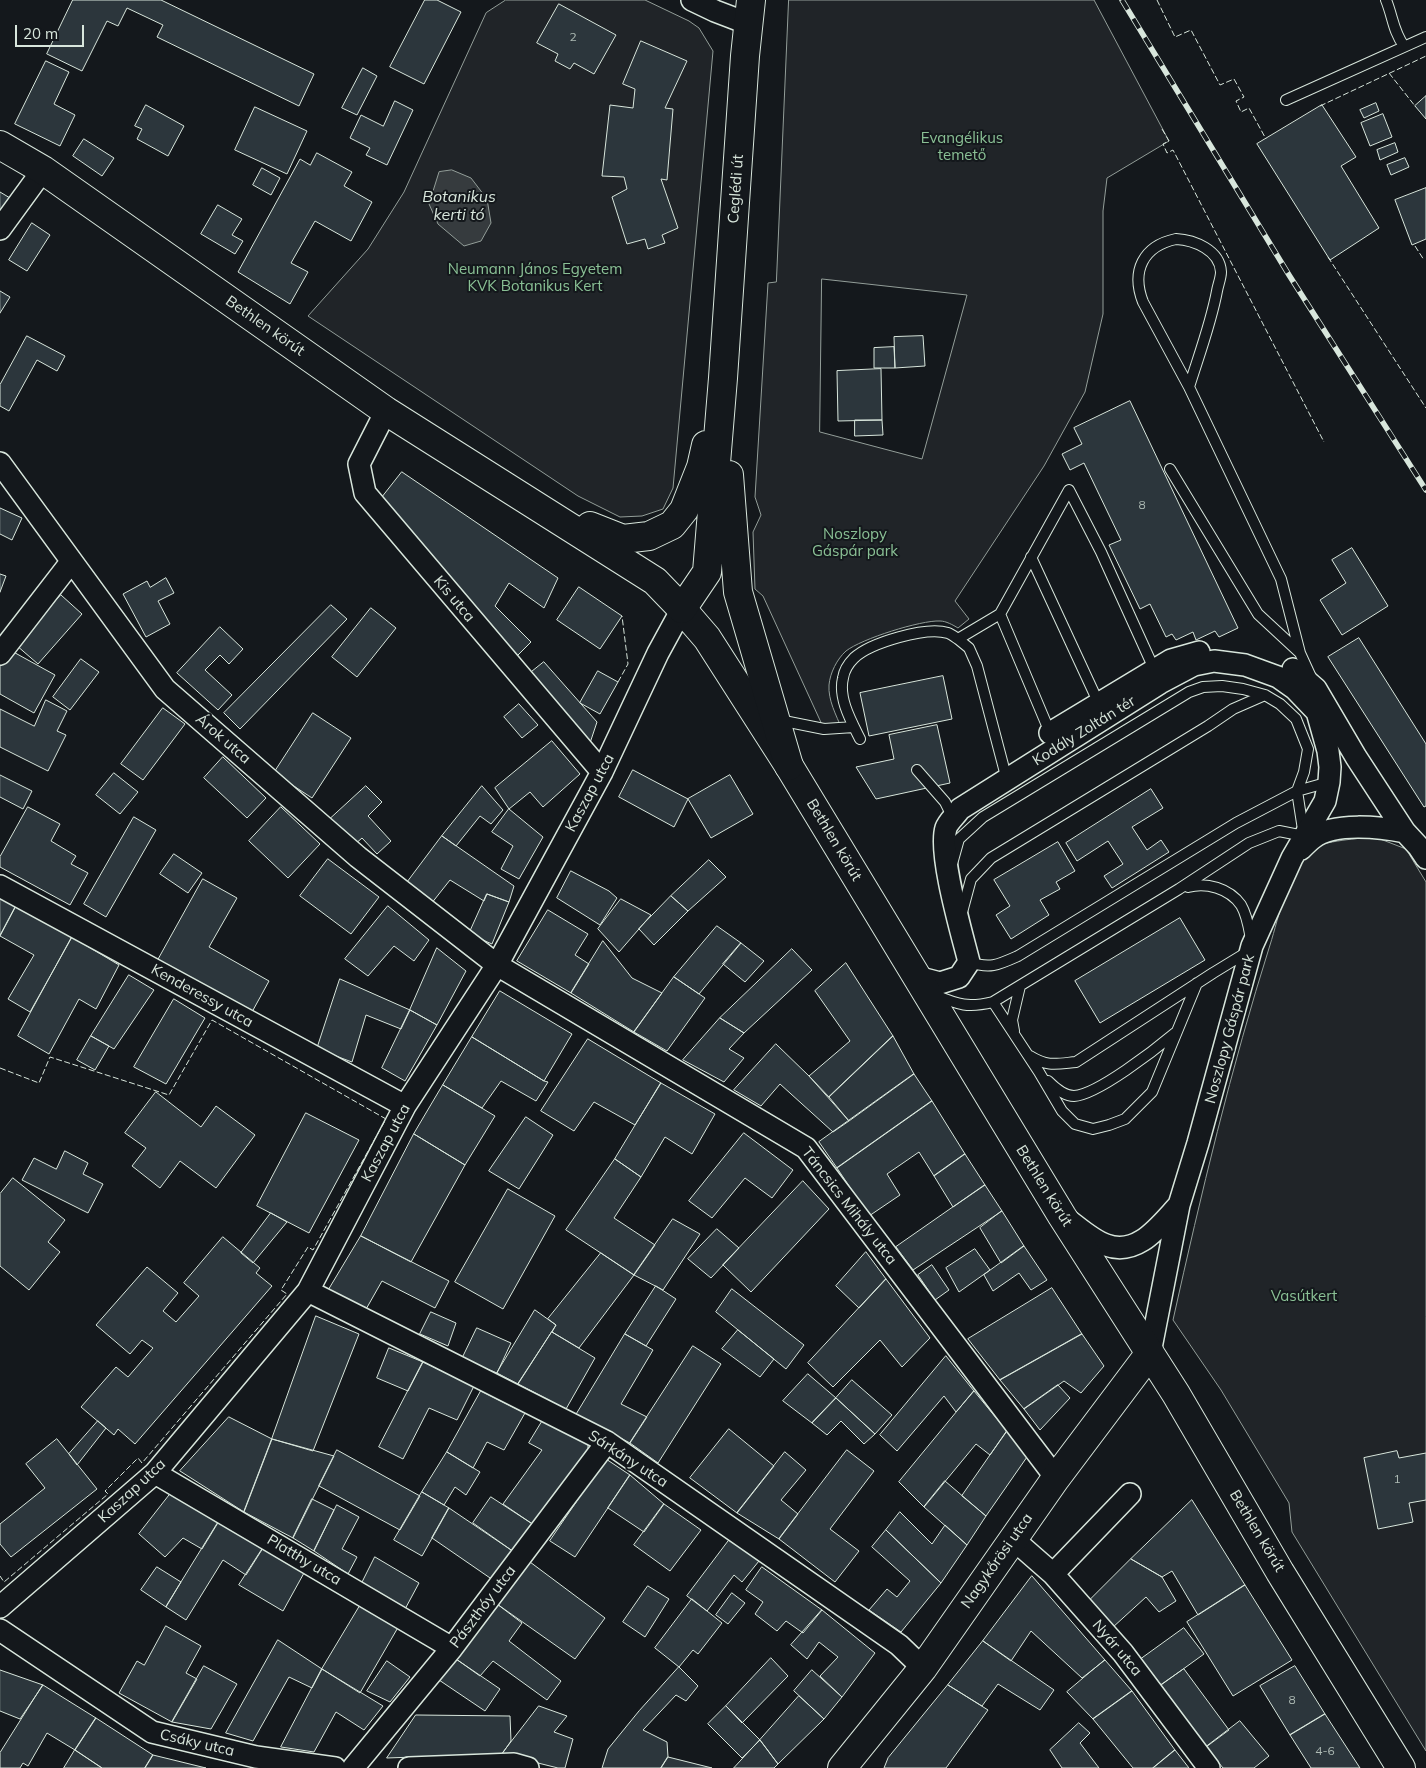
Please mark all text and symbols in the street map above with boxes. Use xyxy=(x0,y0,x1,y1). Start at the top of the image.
scale bar xyxy=(18,15,86,47)
text: 20 m xyxy=(23,24,58,43)
house number: 2 xyxy=(569,30,577,44)
park label: Evangélikus temető xyxy=(921,129,1003,164)
street label: Ceglédi út xyxy=(725,154,747,224)
water label: Botanikus kerti tó xyxy=(422,187,496,225)
park label: Neumann János Egyetem KVK Botanikus Kert xyxy=(448,260,622,295)
street label: Bethlen körút xyxy=(222,292,308,360)
house number: 8 xyxy=(1138,498,1146,512)
park label: Noszlopy Gáspár park xyxy=(812,525,898,560)
street label: Kis utca xyxy=(430,572,478,626)
street label: Kodály Zoltán tér xyxy=(1029,692,1139,770)
street label: Árok utca xyxy=(192,710,254,768)
street label: Kaszap utca xyxy=(562,751,618,835)
street label: Bethlen körút xyxy=(803,796,865,884)
street label: Noszlopy Gáspár park xyxy=(1201,952,1259,1106)
street label: Kenderessy utca xyxy=(148,961,256,1031)
street label: Kaszap utca xyxy=(358,1101,414,1185)
street label: Bethlen körút xyxy=(1012,1142,1076,1230)
street label: Táncsics Mihály utca xyxy=(798,1144,900,1268)
park label: Vasútkert xyxy=(1271,1287,1337,1305)
street label: Sárkány utca xyxy=(585,1427,671,1491)
street label: Kaszap utca xyxy=(95,1455,169,1527)
house number: 1 xyxy=(1393,1472,1401,1486)
street label: Bethlen körút xyxy=(1226,1487,1288,1575)
street label: Nagykőrösi utca xyxy=(957,1510,1037,1612)
street label: Platthy utca xyxy=(264,1531,344,1589)
street label: Pászthóy utca xyxy=(446,1562,520,1652)
street label: Nyár utca xyxy=(1088,1616,1146,1680)
house number: 8 xyxy=(1288,1693,1296,1707)
street label: Csáky utca xyxy=(158,1726,236,1760)
house number: 4-6 xyxy=(1315,1744,1335,1758)

